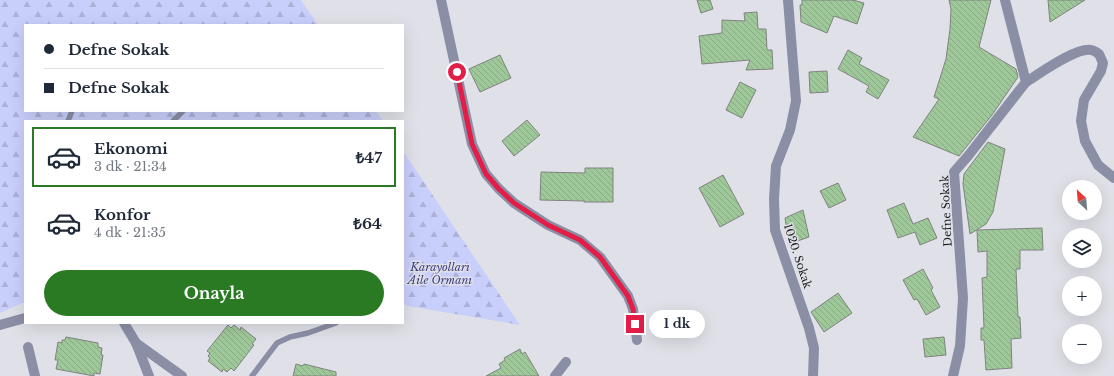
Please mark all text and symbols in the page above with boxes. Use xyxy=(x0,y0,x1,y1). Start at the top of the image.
text: Defne Sokak xyxy=(68,40,169,59)
route start xyxy=(448,63,466,81)
text: Defne Sokak xyxy=(68,78,169,97)
icon: car xyxy=(46,139,82,175)
text: Ekonomi xyxy=(94,139,168,158)
text: ₺47 xyxy=(356,148,382,167)
text: 3 dk · 21:34 xyxy=(94,158,167,175)
street label: Defne Sokak xyxy=(937,175,955,247)
north arrow xyxy=(1062,180,1102,220)
map controls xyxy=(1062,180,1102,364)
icon: car xyxy=(46,205,82,241)
text: Konfor xyxy=(94,205,151,224)
text: ₺64 xyxy=(353,214,382,233)
street label: 1020. Sokak xyxy=(781,222,815,290)
text: 4 dk · 21:35 xyxy=(94,224,166,241)
button: layers xyxy=(1062,228,1102,268)
park label: Karayolları Aile Ormanı xyxy=(406,260,472,287)
button: Onayla xyxy=(44,270,384,316)
button: + xyxy=(1062,276,1102,316)
callout: 1 dk xyxy=(649,310,705,338)
route end xyxy=(626,315,644,333)
text: 1 dk xyxy=(664,315,690,332)
button: − xyxy=(1062,324,1102,364)

